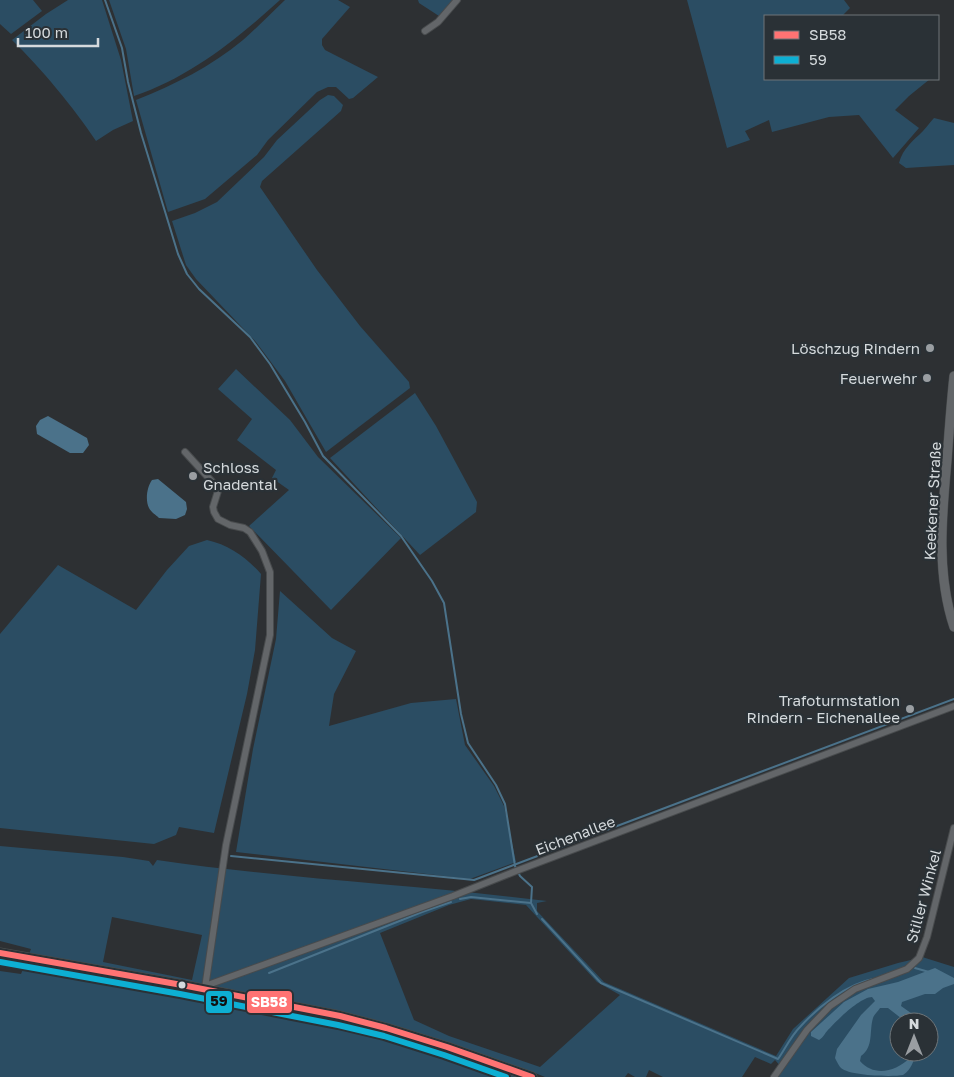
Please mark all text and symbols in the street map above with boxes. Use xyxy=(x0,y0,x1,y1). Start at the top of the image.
scale bar xyxy=(18,15,98,47)
legend xyxy=(764,15,939,80)
text: 100 m xyxy=(25,23,68,41)
text: SB58 xyxy=(809,25,847,43)
text: 59 xyxy=(809,50,827,68)
place label: Löschzug Rindern xyxy=(791,339,920,357)
marker: Löschzug Rindern xyxy=(924,342,936,354)
place label: Feuerwehr xyxy=(840,369,917,387)
marker: Feuerwehr xyxy=(921,372,933,384)
street label: Keekener Straße xyxy=(920,441,944,561)
place label: Schloss Gnadental xyxy=(203,458,278,493)
marker: Schloss Gnadental xyxy=(187,470,199,482)
place label: Trafoturmstation Rindern - Eichenallee xyxy=(747,691,900,726)
marker: Trafoturmstation Rindern - Eichenallee xyxy=(904,703,916,715)
street label: Eichenallee xyxy=(533,811,618,858)
street label: Stiller Winkel xyxy=(902,847,944,945)
unlabelled marker xyxy=(177,980,187,990)
line badge: 59 xyxy=(205,990,233,1014)
line badge: SB58 xyxy=(246,990,293,1014)
text: 59 xyxy=(210,992,228,1009)
text: SB58 xyxy=(251,993,287,1010)
north arrow xyxy=(889,1012,939,1062)
text: N xyxy=(909,1015,919,1032)

